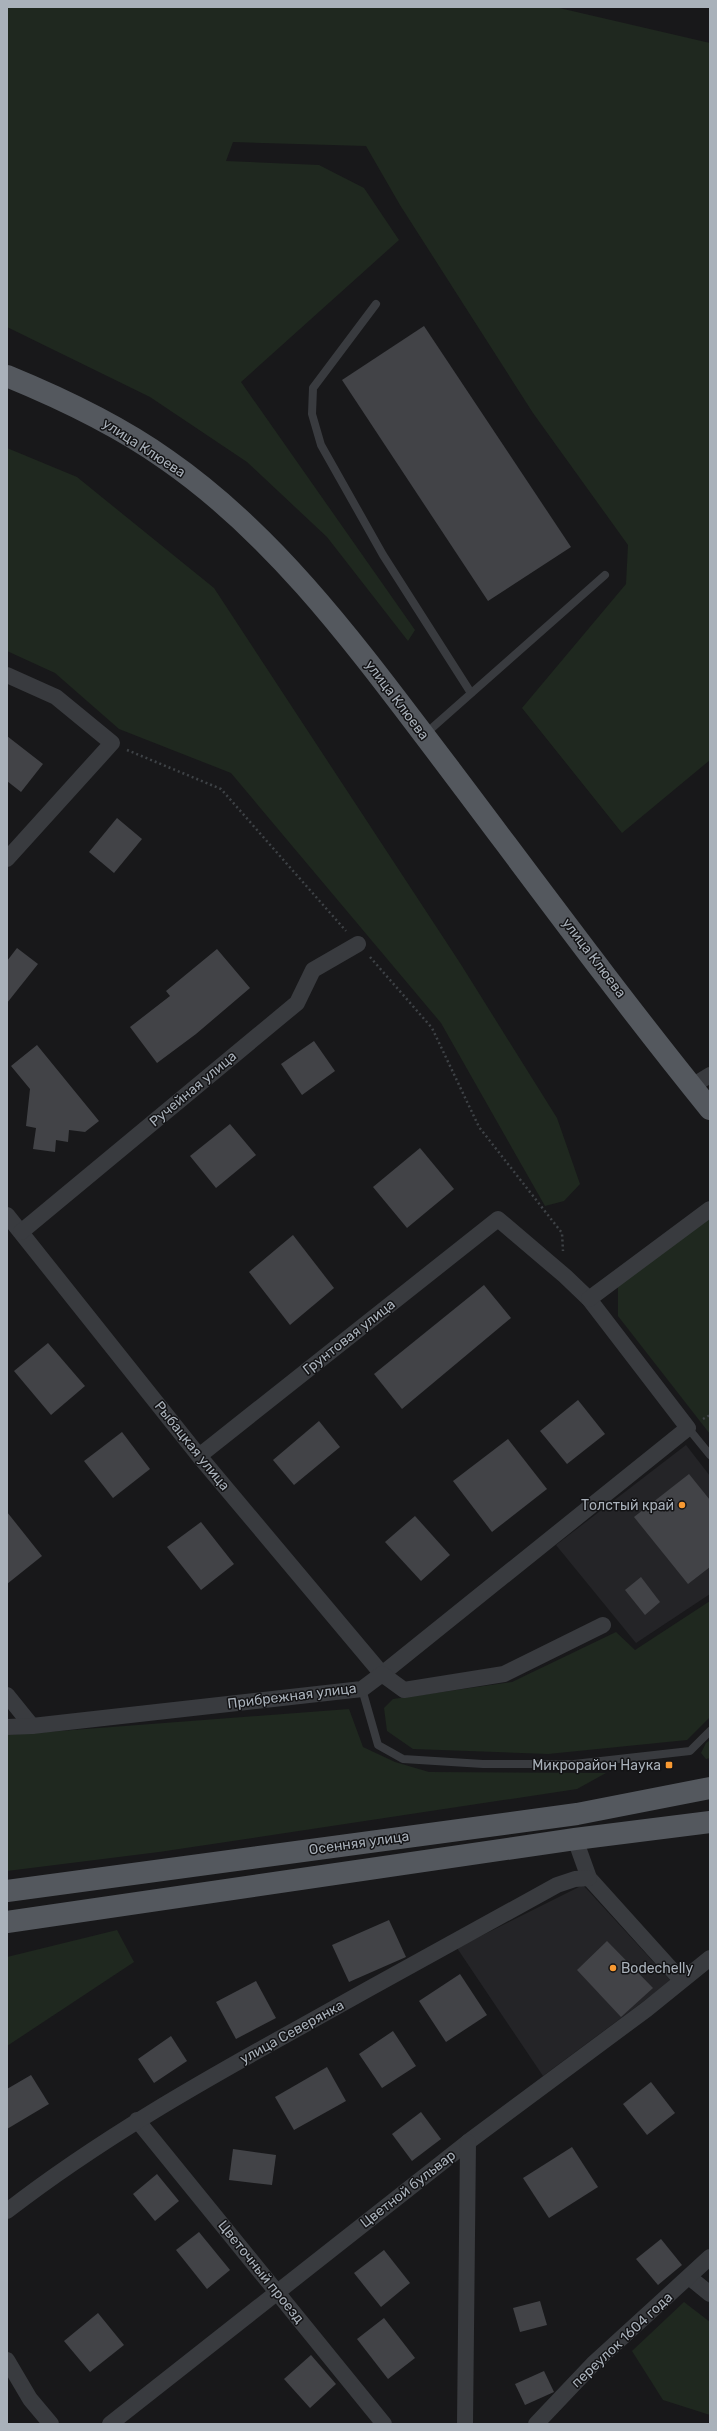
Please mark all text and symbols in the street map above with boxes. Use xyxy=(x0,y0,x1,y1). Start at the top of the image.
street label: улица Клюева xyxy=(99,415,189,481)
street label: улица Клюева xyxy=(362,657,432,743)
street label: улица Клюева xyxy=(559,915,629,1001)
street label: Ручейная улица xyxy=(146,1048,240,1130)
street label: Грунтовая улица xyxy=(299,1296,399,1378)
street label: Рыбацкая улица xyxy=(151,1398,233,1494)
place label: Толстый край xyxy=(581,1497,674,1514)
marker: Толстый край xyxy=(677,1500,687,1510)
street label: Прибрежная улица xyxy=(226,1680,358,1712)
place label: Микрорайон Наука xyxy=(532,1757,661,1774)
marker: Микрорайон Наука xyxy=(664,1760,674,1770)
street label: Осенняя улица xyxy=(308,1828,410,1858)
place label: Bodechelly xyxy=(621,1960,693,1977)
marker: Bodechelly xyxy=(608,1963,618,1973)
street label: улица Северянка xyxy=(237,1996,347,2068)
street label: Цветной бульвар xyxy=(357,2147,459,2231)
street label: Цветочный проезд xyxy=(214,2217,308,2327)
street label: переулок 1604 года xyxy=(568,2289,676,2391)

